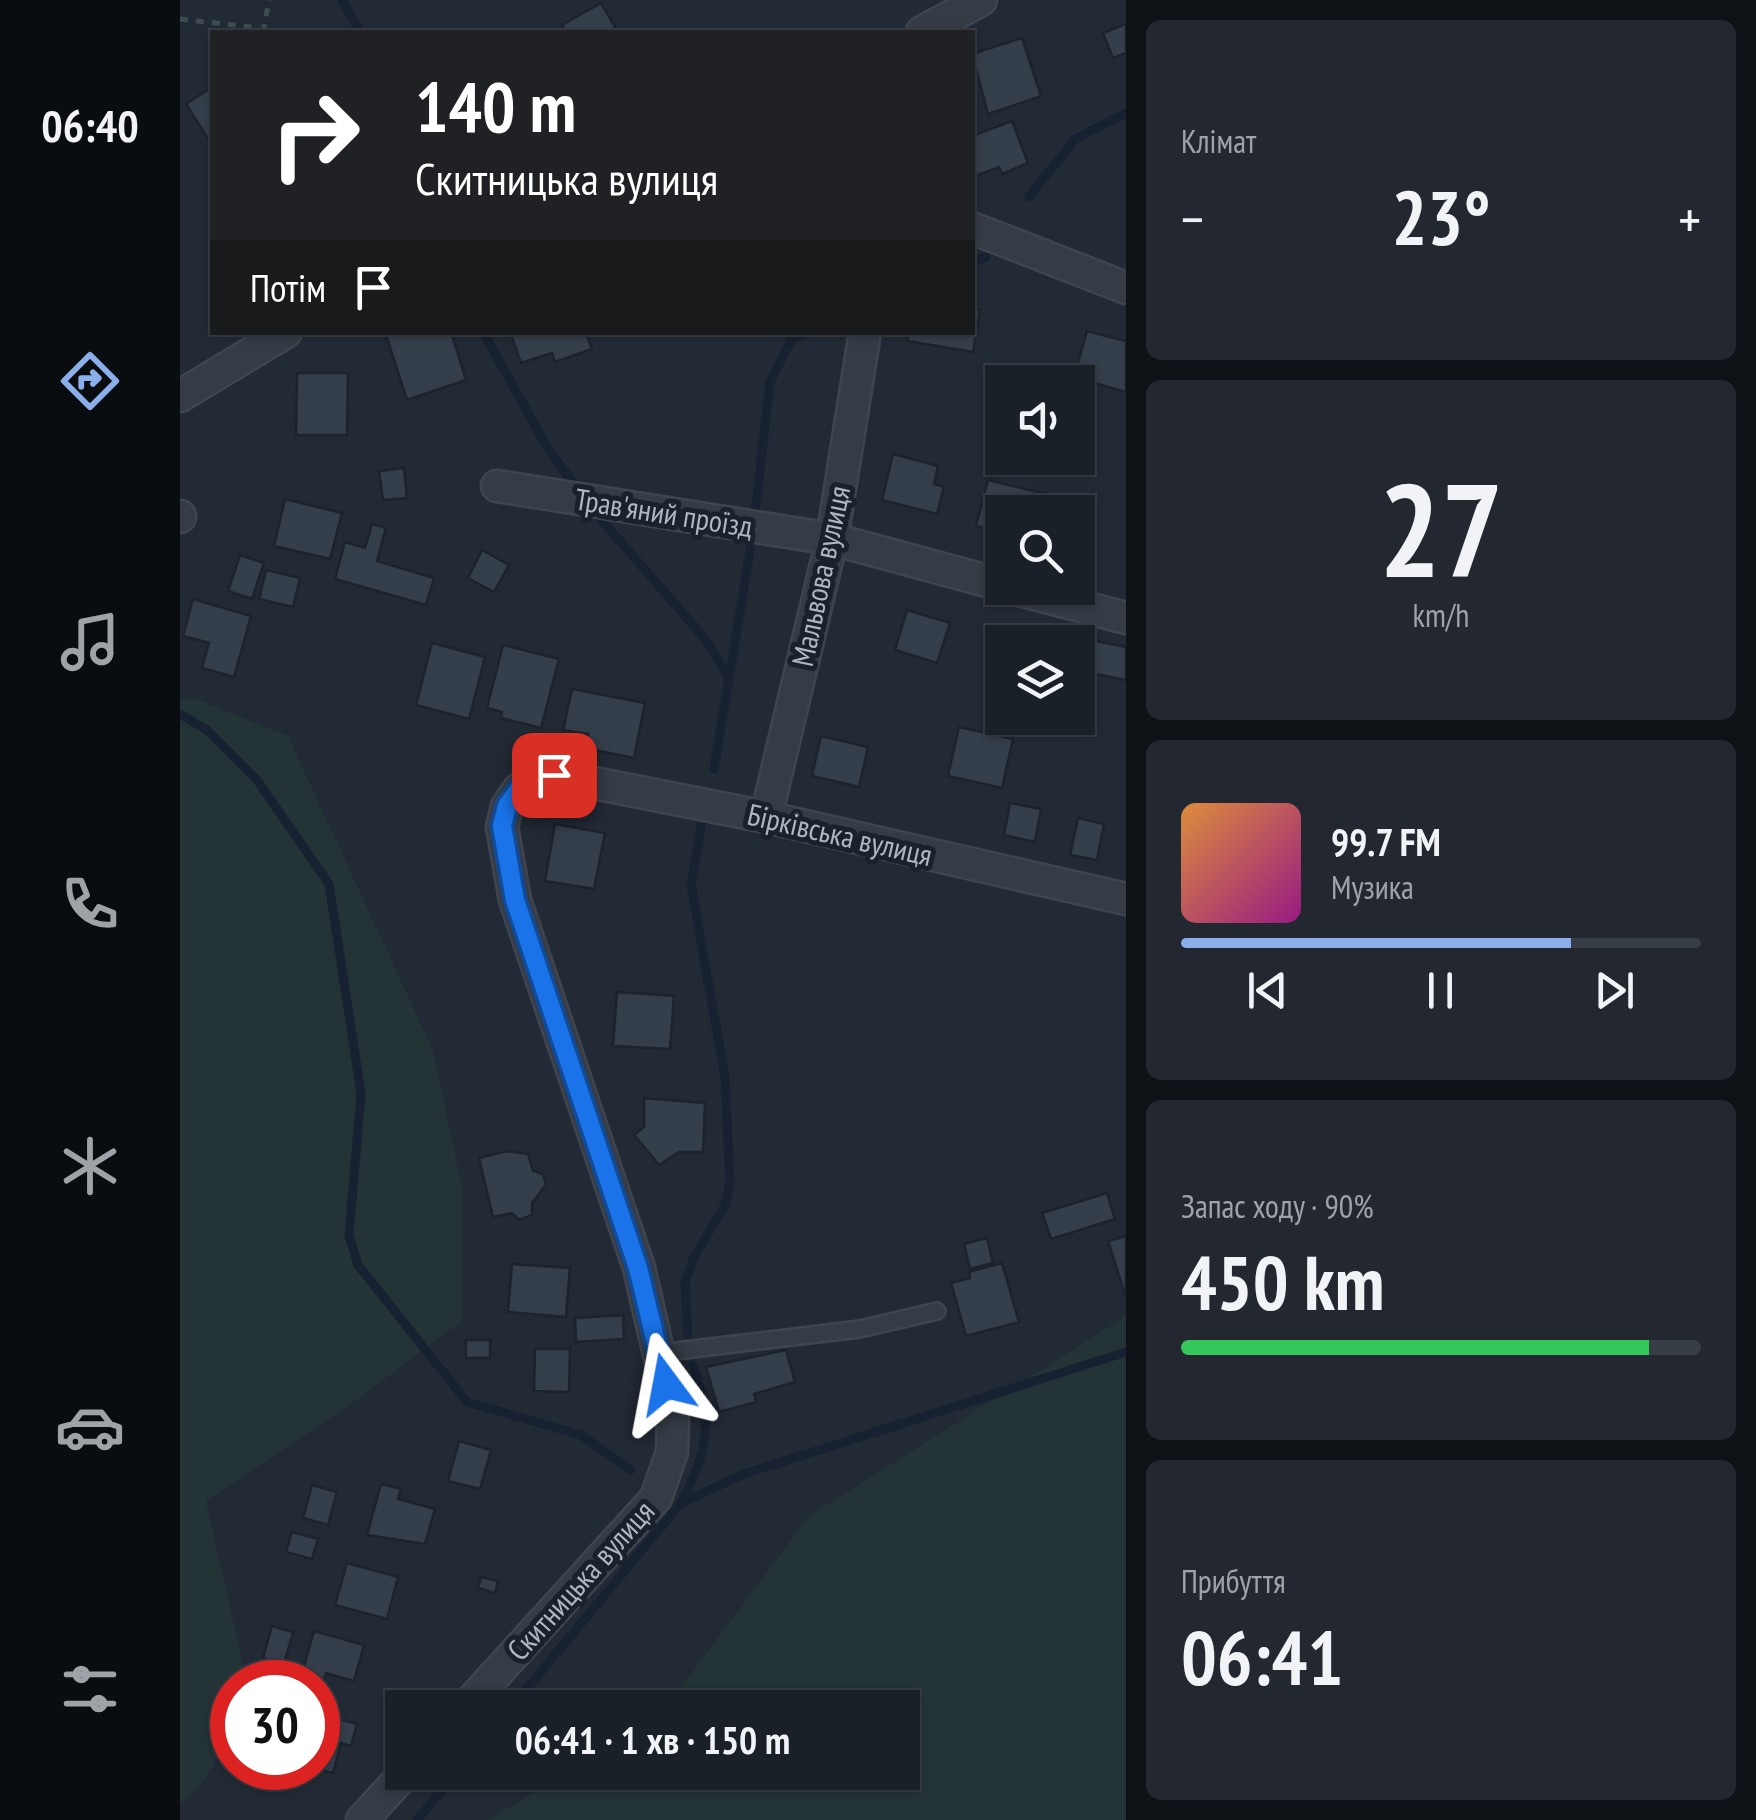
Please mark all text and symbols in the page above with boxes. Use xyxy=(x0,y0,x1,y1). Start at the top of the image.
text: 140 m xyxy=(415,61,576,151)
icon: right xyxy=(250,70,380,200)
text: 06:40 xyxy=(41,96,139,154)
text: Клімат xyxy=(1181,120,1256,162)
text: Скитницька вулиця xyxy=(415,149,718,207)
text: 23° xyxy=(1391,169,1491,266)
text: − xyxy=(1181,183,1204,254)
text: + xyxy=(1678,183,1701,254)
icon: arrive xyxy=(346,260,401,315)
text: Потім xyxy=(250,263,326,312)
icon: directions xyxy=(55,346,125,416)
map controls xyxy=(985,365,1095,735)
button: sound xyxy=(985,365,1095,475)
text: 27 xyxy=(1379,445,1503,613)
street label: Трав'яний проїзд xyxy=(572,479,756,545)
street label: Мальвова вулиця xyxy=(782,482,858,670)
button: search xyxy=(985,495,1095,605)
text: km/h xyxy=(1413,594,1469,636)
icon: music xyxy=(55,607,125,677)
button: layers xyxy=(985,625,1095,735)
pin xyxy=(512,733,597,818)
icon: arrive xyxy=(527,748,582,803)
street label: Бірківська вулиця xyxy=(744,794,936,874)
text: 99.7 FM xyxy=(1331,817,1441,866)
text: Музика xyxy=(1331,866,1414,908)
icon: phone xyxy=(55,869,125,939)
icon: previous xyxy=(1240,963,1295,1018)
icon: pause xyxy=(1413,963,1468,1018)
icon: next xyxy=(1587,963,1642,1018)
icon: climate xyxy=(55,1131,125,1201)
text: Запас ходу · 90% xyxy=(1181,1185,1374,1227)
text: 450 km xyxy=(1181,1234,1385,1331)
position arrow xyxy=(614,1332,718,1436)
icon: car xyxy=(55,1392,125,1462)
street label: Скитницька вулиця xyxy=(498,1492,662,1668)
text: Прибуття xyxy=(1181,1560,1286,1602)
text: 06:41 xyxy=(1181,1609,1343,1706)
icon: filters xyxy=(55,1654,125,1724)
speed limit sign: 30 xyxy=(210,1660,340,1790)
text: 06:41 · 1 хв · 150 m xyxy=(515,1715,790,1764)

